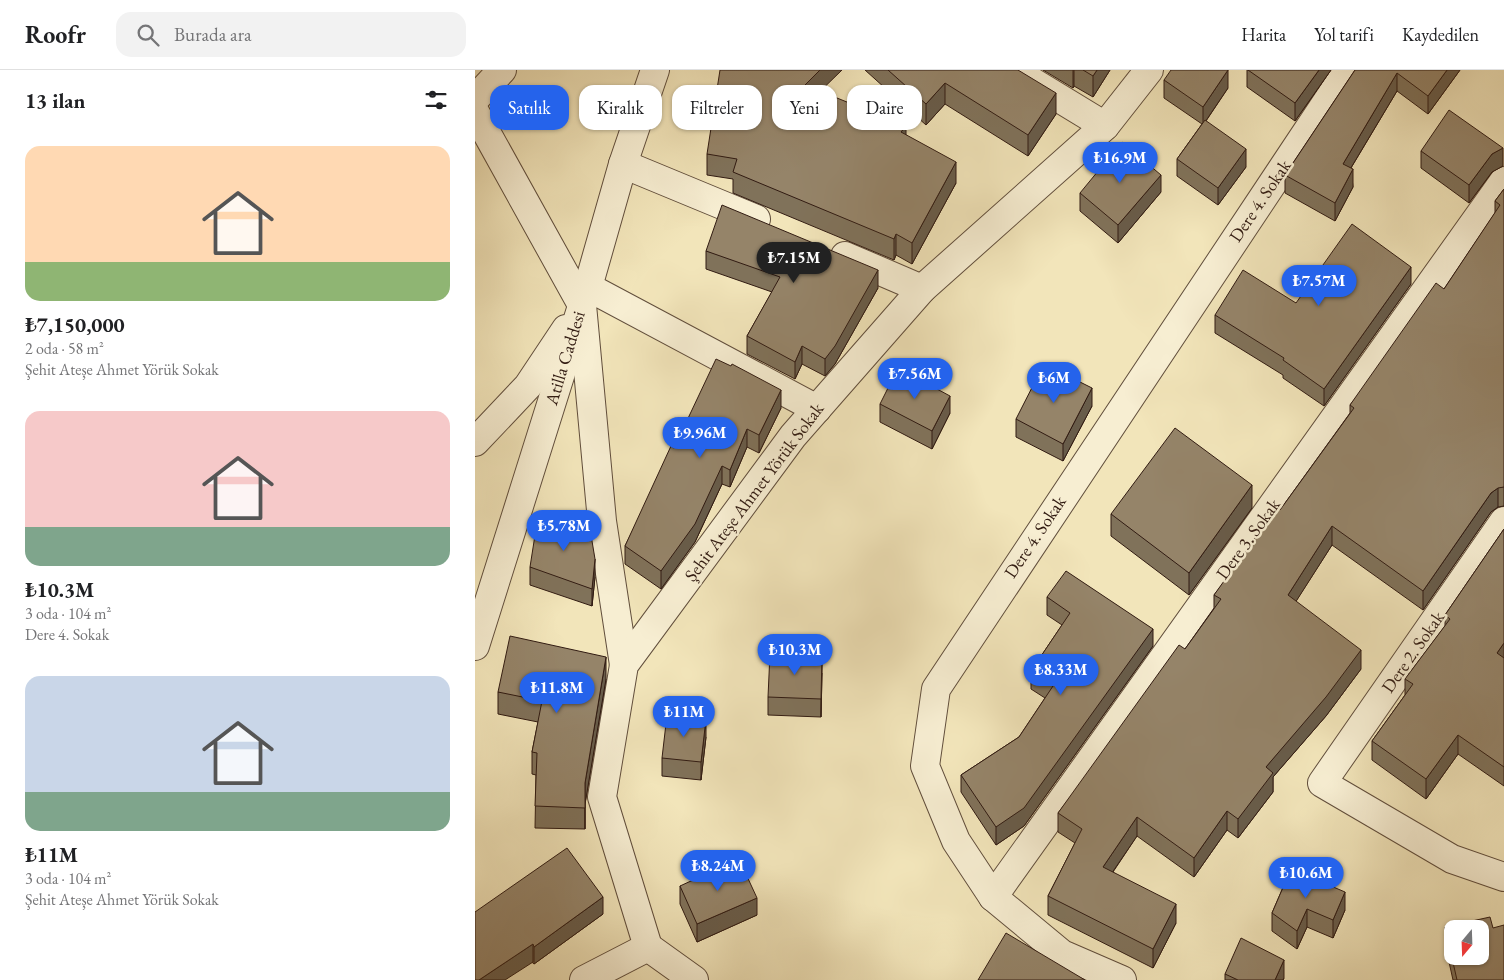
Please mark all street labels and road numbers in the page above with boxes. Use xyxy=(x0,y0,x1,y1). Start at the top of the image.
street label: Dere 4. Sokak xyxy=(1224,155,1296,246)
street label: Atilla Caddesi xyxy=(539,307,590,409)
street label: Şehit Ateşe Ahmet Yörük Sokak xyxy=(679,397,829,586)
street label: Dere 4. Sokak xyxy=(999,491,1071,582)
street label: Dere 3. Sokak xyxy=(1210,493,1285,584)
street label: Dere 2. Sokak xyxy=(1376,606,1449,697)

